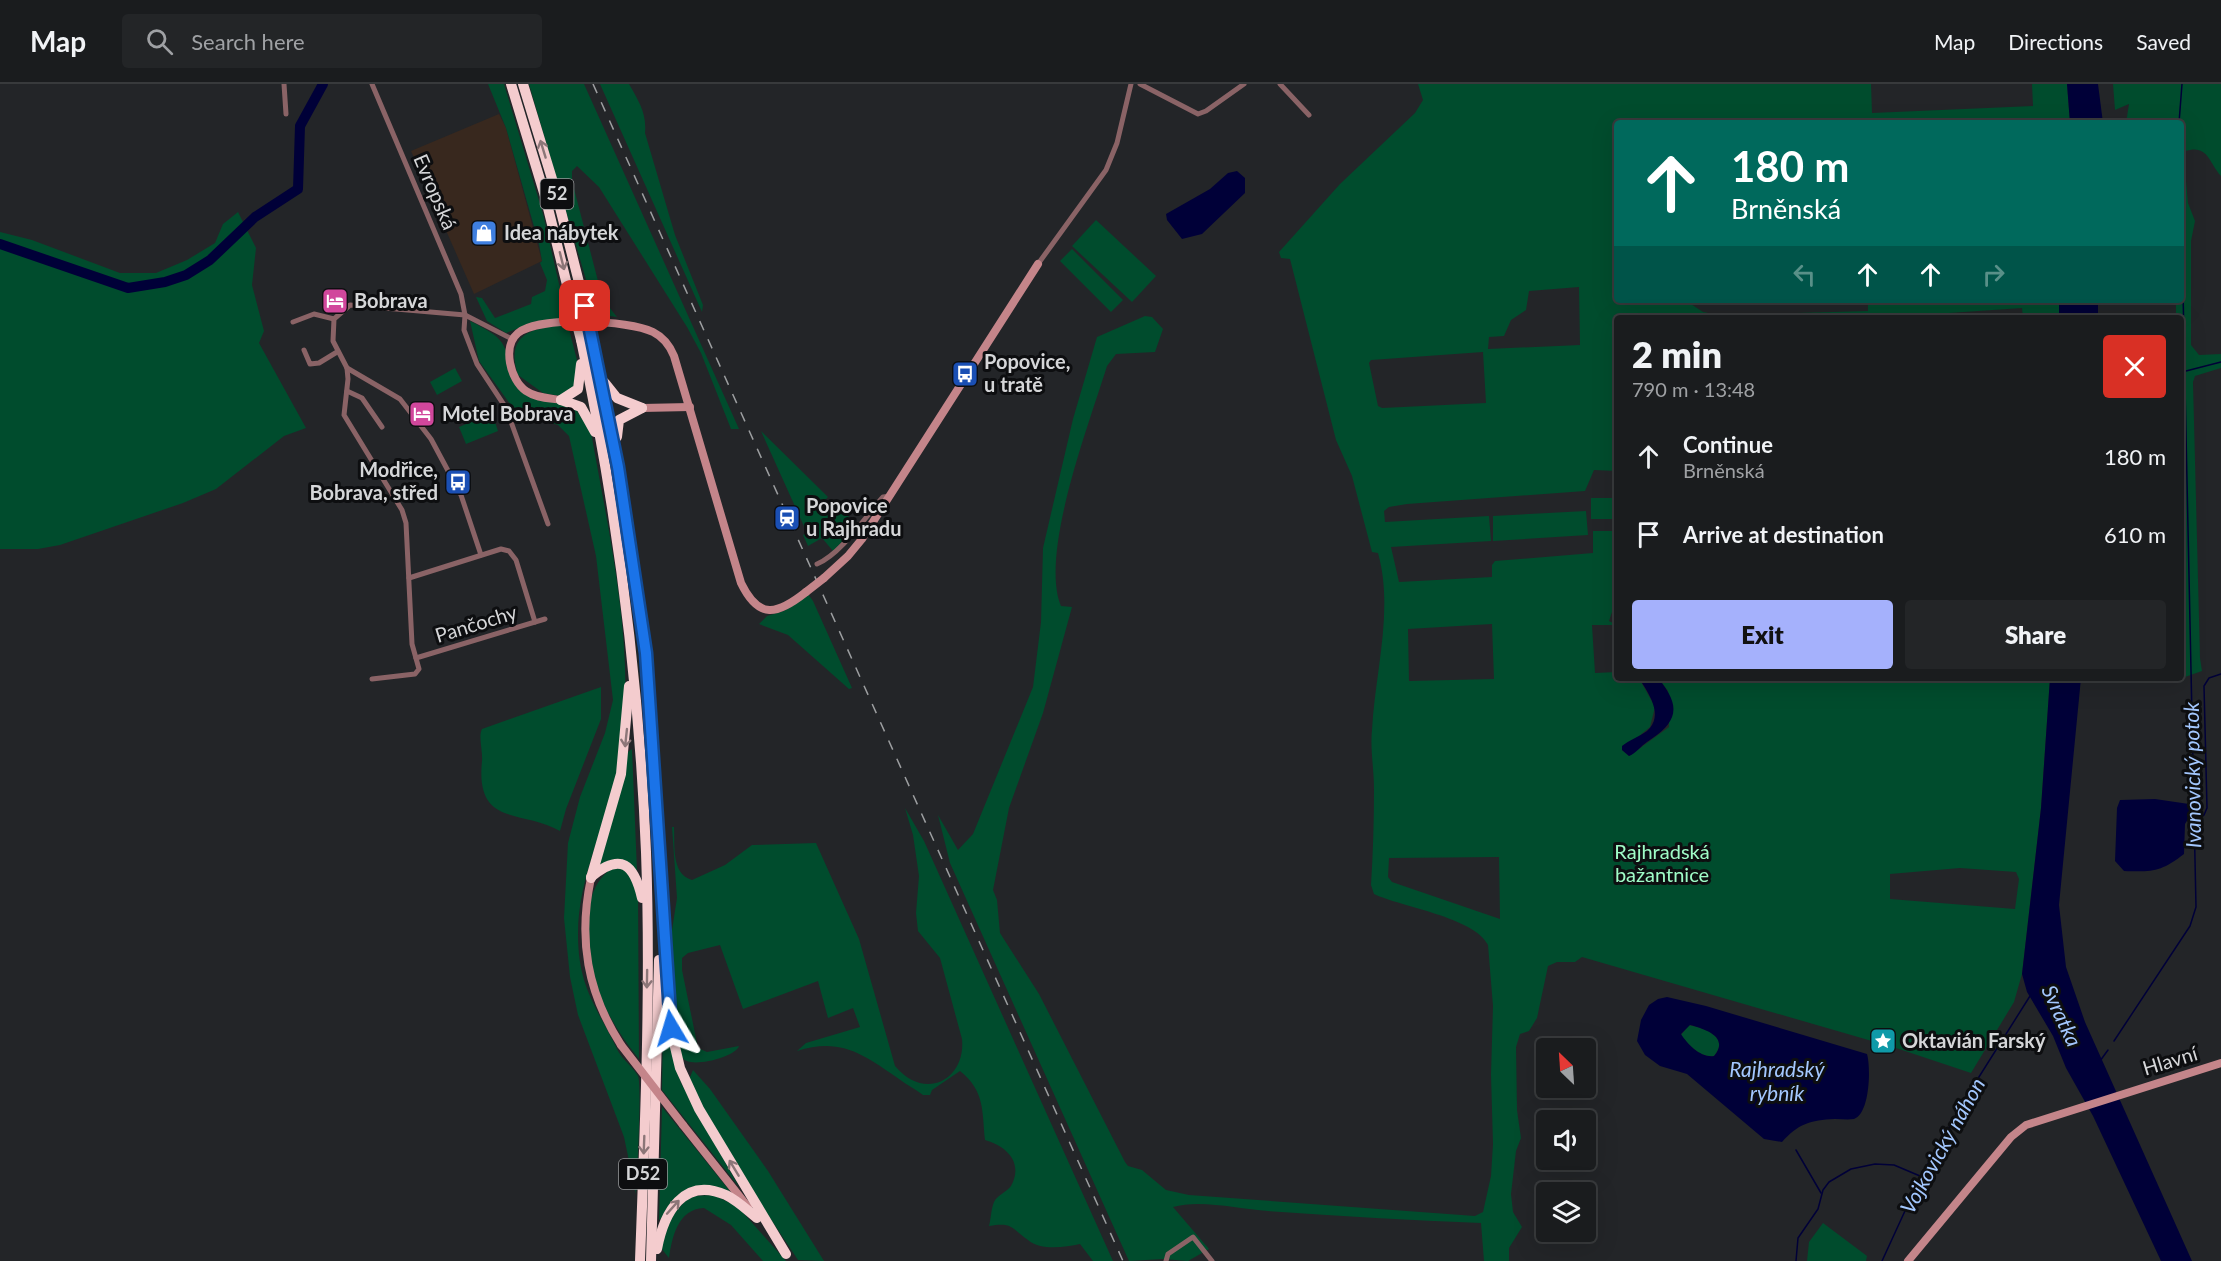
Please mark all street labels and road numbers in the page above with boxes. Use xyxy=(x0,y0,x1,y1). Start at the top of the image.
street label: Evropská xyxy=(409,150,463,233)
road number: 52 xyxy=(540,179,574,209)
street label: Pančochy xyxy=(432,599,520,647)
street label: Hlavní xyxy=(2139,1040,2201,1080)
road number: D52 xyxy=(619,1159,667,1189)

